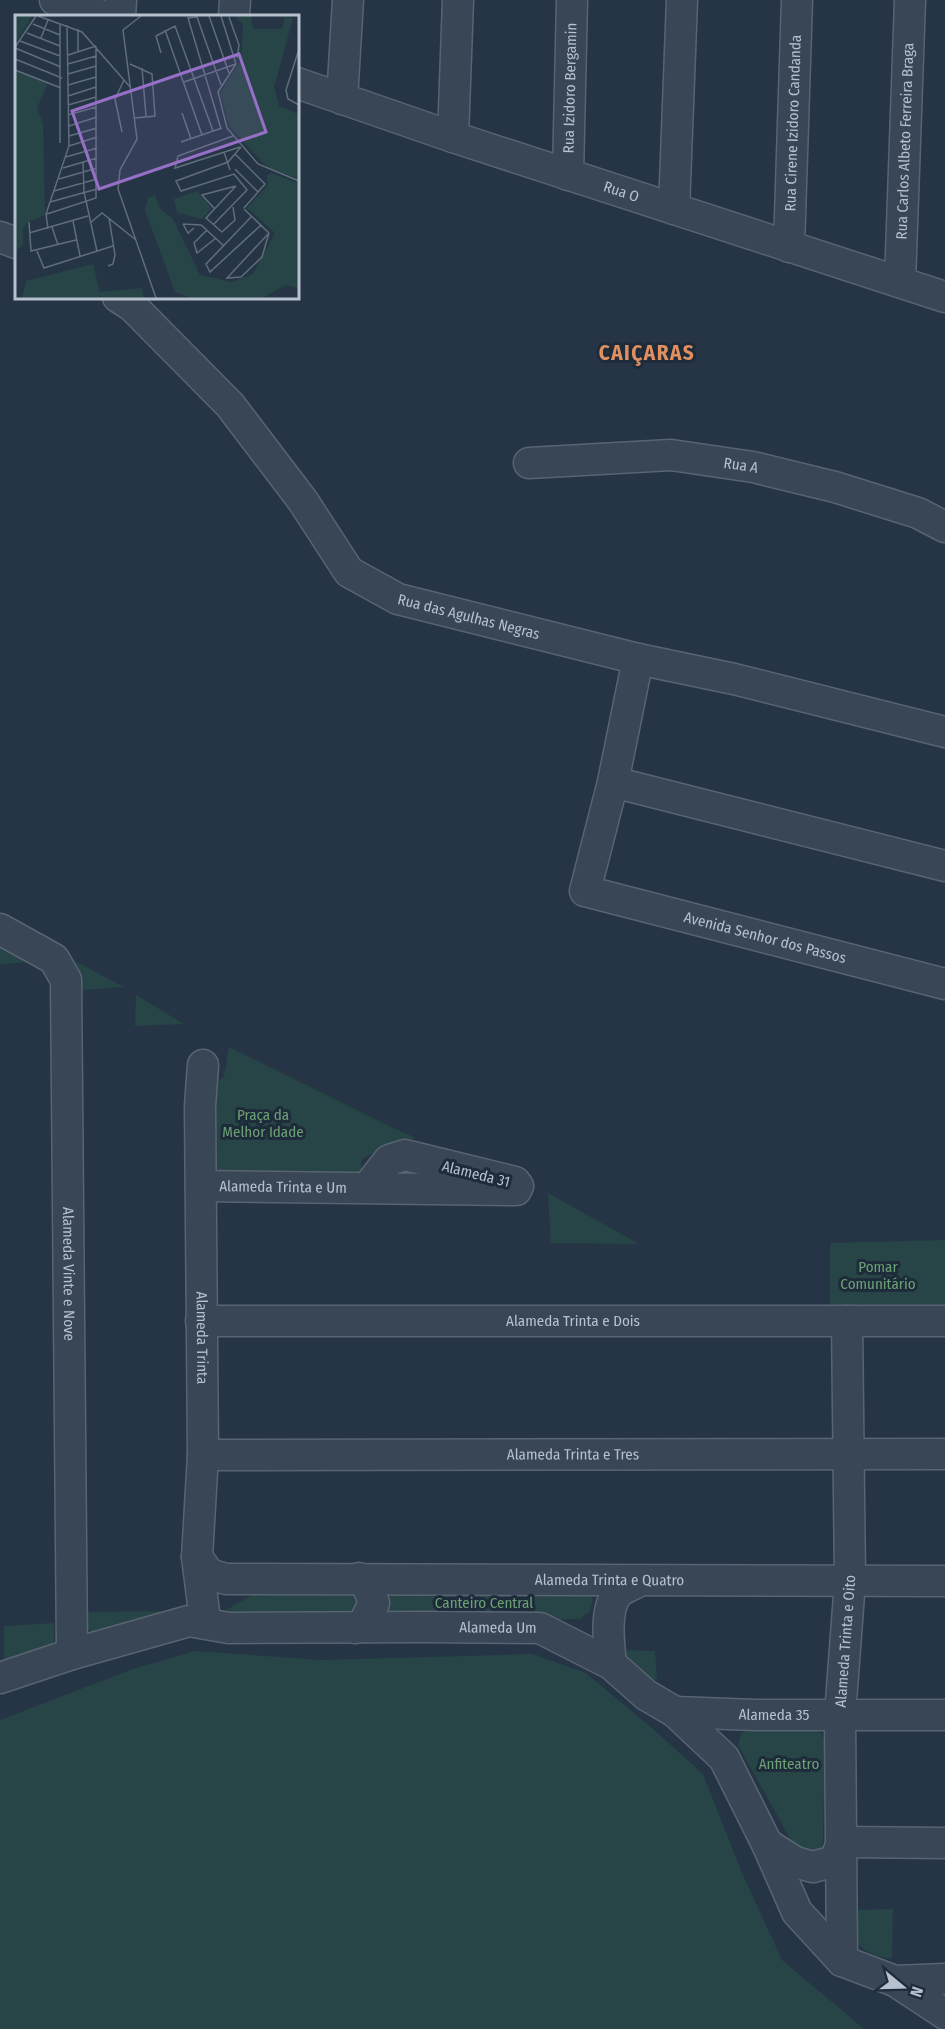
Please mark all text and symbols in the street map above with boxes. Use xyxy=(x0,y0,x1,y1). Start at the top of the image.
inset map xyxy=(15,15,298,298)
street label: Rua Izidoro Bergamin xyxy=(559,22,580,154)
street label: Rua Cirene Izidoro Candanda xyxy=(781,34,805,212)
street label: Rua Carlos Albeto Ferreira Braga xyxy=(893,42,917,240)
street label: Rua O xyxy=(601,178,641,206)
district label: CAIÇARAS xyxy=(599,340,695,366)
street label: Rua A xyxy=(722,454,760,477)
street label: Rua das Agulhas Negras xyxy=(396,590,542,643)
street label: Avenida Senhor dos Passos xyxy=(682,908,848,967)
park label: Praça da Melhor Idade xyxy=(222,1106,304,1141)
street label: Alameda 31 xyxy=(440,1157,512,1191)
street label: Alameda Trinta e Um xyxy=(219,1177,347,1197)
street label: Alameda Vinte e Nove xyxy=(59,1207,78,1341)
park label: Pomar Comunitário xyxy=(840,1258,916,1293)
street label: Alameda Trinta xyxy=(193,1291,211,1384)
street label: Alameda Trinta e Dois xyxy=(506,1312,640,1330)
street label: Alameda Trinta e Tres xyxy=(507,1445,639,1464)
street label: Alameda Trinta e Quatro xyxy=(535,1571,684,1589)
street label: Alameda Trinta e Oito xyxy=(832,1575,859,1708)
park label: Canteiro Central xyxy=(435,1594,533,1612)
street label: Alameda Um xyxy=(459,1618,537,1637)
street label: Alameda 35 xyxy=(738,1705,809,1724)
park label: Anfiteatro xyxy=(759,1755,819,1773)
north arrow xyxy=(873,1957,933,2017)
text: N xyxy=(906,1984,927,1999)

